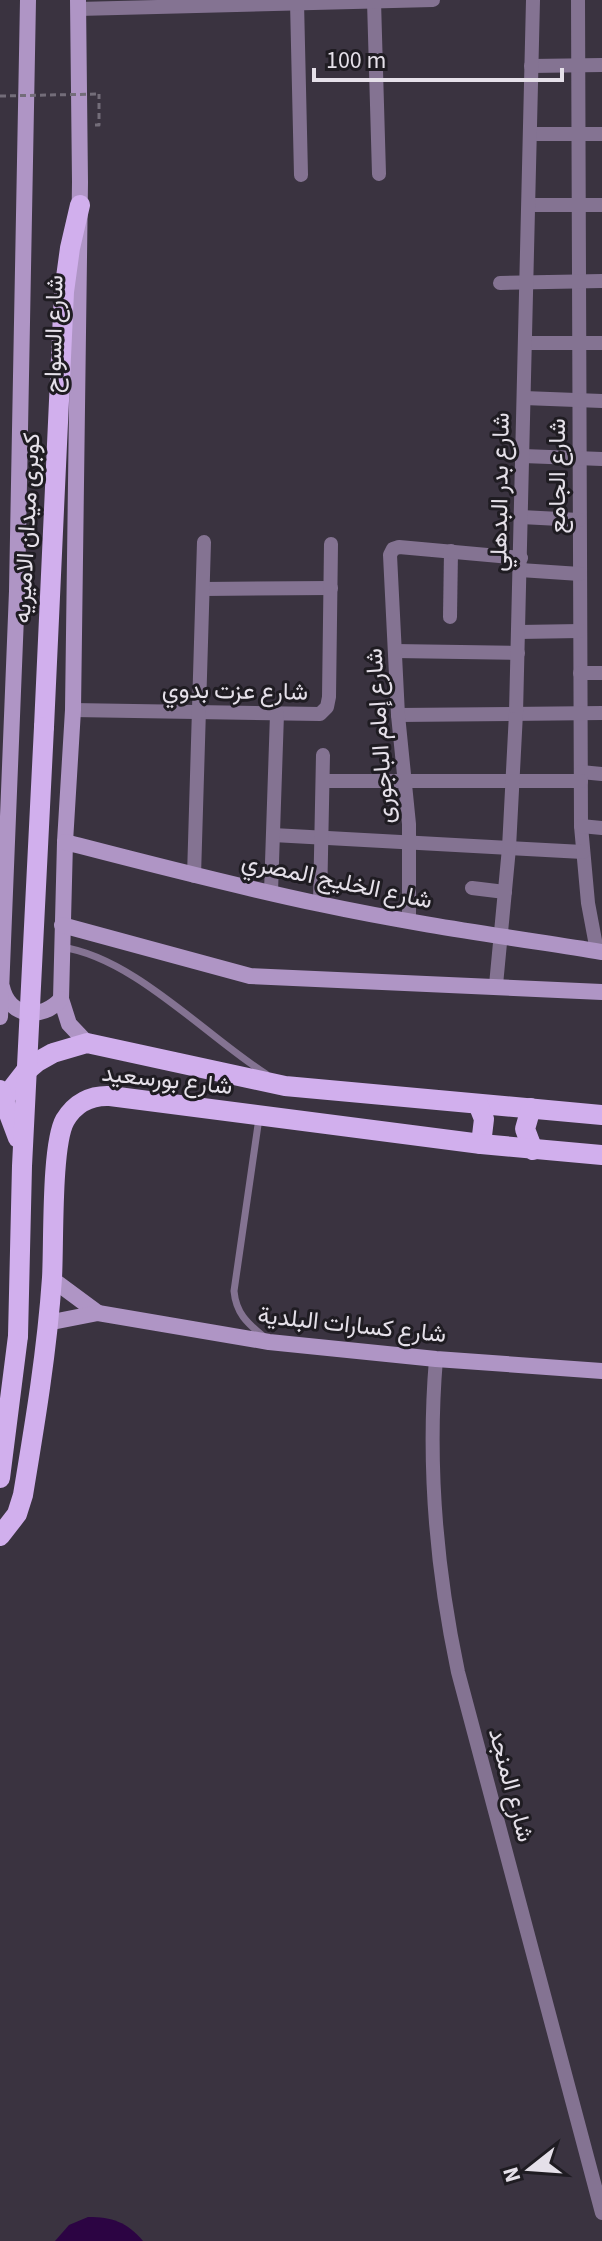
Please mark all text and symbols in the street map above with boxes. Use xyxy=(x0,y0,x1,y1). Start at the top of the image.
scale bar xyxy=(314,32,562,82)
text: 100 m xyxy=(326,43,386,78)
street label: شارع السواح xyxy=(35,275,73,393)
street label: شارع بدر البدهلي xyxy=(481,412,520,572)
street label: شارع الجامع xyxy=(540,418,575,534)
street label: كوبرى ميدان الاميريه xyxy=(5,432,49,624)
street label: شارع إمام الباجورى xyxy=(356,647,404,825)
street label: شارع عزت بدوي xyxy=(162,672,308,711)
street label: شارع الخليج المصري xyxy=(238,844,435,919)
street label: شارع بورسعيد xyxy=(100,1056,234,1104)
street label: شارع كسارات البلدية xyxy=(256,1298,448,1352)
street label: شارع المنجد xyxy=(479,1724,543,1846)
north arrow xyxy=(490,2129,570,2209)
text: N xyxy=(494,2163,529,2186)

